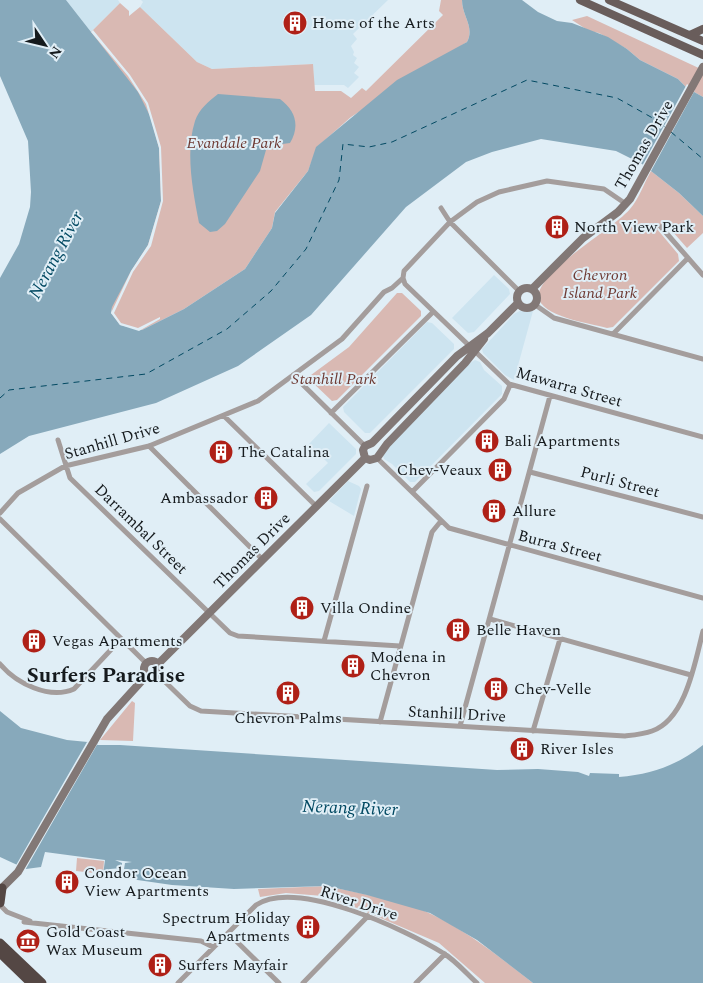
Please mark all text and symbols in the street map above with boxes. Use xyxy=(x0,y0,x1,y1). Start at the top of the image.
building icon: Home of the Arts xyxy=(282,10,308,36)
place label: Home of the Arts xyxy=(312,11,435,35)
north arrow xyxy=(20,20,70,70)
text: N xyxy=(43,41,67,63)
street label: Thomas Drive xyxy=(609,96,679,194)
park label: Evandale Park xyxy=(187,131,282,155)
water label: Nerang River xyxy=(22,206,91,304)
building icon: North View Park xyxy=(544,214,570,240)
place label: North View Park xyxy=(574,215,694,239)
park label: Chevron Island Park xyxy=(563,263,638,305)
street label: Mawarra Street xyxy=(513,360,625,414)
park label: Stanhill Park xyxy=(292,367,377,391)
street label: Stanhill Drive xyxy=(61,416,163,466)
building icon: Bali Apartments xyxy=(474,428,500,454)
place label: Bali Apartments xyxy=(504,429,621,453)
building icon: The Catalina xyxy=(208,439,234,465)
place label: The Catalina xyxy=(238,440,330,464)
building icon: Chev-Veaux xyxy=(487,457,513,483)
place label: Chev-Veaux xyxy=(397,458,482,482)
street label: Purli Street xyxy=(578,460,663,504)
street label: Darrambal Street xyxy=(89,478,193,580)
building icon: Ambassador xyxy=(253,485,279,511)
place label: Ambassador xyxy=(160,486,248,510)
building icon: Allure xyxy=(481,498,507,524)
place label: Allure xyxy=(512,499,556,523)
street label: Thomas Drive xyxy=(208,507,296,595)
street label: Burra Street xyxy=(515,523,605,569)
building icon: Villa Ondine xyxy=(289,595,315,621)
place label: Villa Ondine xyxy=(320,596,411,620)
building icon: Belle Haven xyxy=(445,617,471,643)
place label: Belle Haven xyxy=(476,618,561,642)
building icon: Vegas Apartments xyxy=(21,628,47,654)
place label: Vegas Apartments xyxy=(52,629,183,653)
place label: Modena in Chevron xyxy=(370,645,446,687)
building icon: Modena in Chevron xyxy=(340,653,366,679)
district label: Surfers Paradise xyxy=(27,660,185,692)
building icon: Chev-Velle xyxy=(483,676,509,702)
place label: Chev-Velle xyxy=(514,677,592,701)
building icon: Chevron Palms xyxy=(275,680,301,706)
street label: Stanhill Drive xyxy=(407,699,507,729)
place label: Chevron Palms xyxy=(234,706,342,730)
building icon: River Isles xyxy=(509,736,535,762)
place label: River Isles xyxy=(540,737,614,761)
water label: Nerang River xyxy=(302,793,399,823)
place label: Condor Ocean View Apartments xyxy=(84,861,209,903)
building icon: Condor Ocean View Apartments xyxy=(54,869,80,895)
street label: River Drive xyxy=(317,879,401,927)
place label: Spectrum Holiday Apartments xyxy=(162,906,291,948)
building icon: Spectrum Holiday Apartments xyxy=(295,914,321,940)
place label: Gold Coast Wax Museum xyxy=(46,920,143,962)
museum icon: Gold Coast Wax Museum xyxy=(15,928,41,954)
building icon: Surfers Mayfair xyxy=(147,952,173,978)
place label: Surfers Mayfair xyxy=(178,953,288,977)

